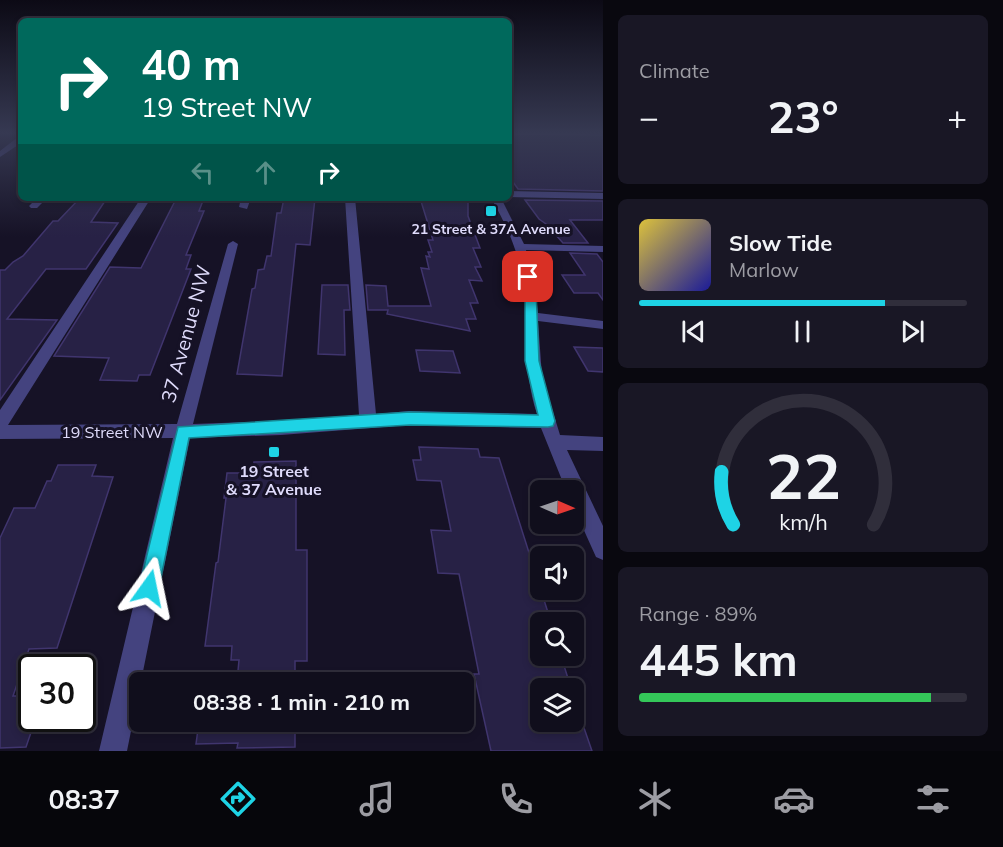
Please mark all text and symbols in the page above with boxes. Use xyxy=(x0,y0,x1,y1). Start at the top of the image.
text: 40 m xyxy=(141,38,241,91)
icon: right xyxy=(42,42,120,120)
text: Climate xyxy=(639,58,710,83)
text: 23° xyxy=(767,88,839,144)
text: 19 Street NW xyxy=(141,90,312,124)
text: − xyxy=(639,96,659,137)
text: + xyxy=(947,96,967,137)
icon: left xyxy=(186,156,219,189)
icon: ahead xyxy=(249,156,282,189)
icon: right xyxy=(312,156,345,189)
marker: 21 Street & 37A Avenue xyxy=(484,204,498,218)
place label: 21 Street & 37A Avenue xyxy=(411,220,571,238)
text: Slow Tide xyxy=(729,229,832,257)
pin xyxy=(502,251,553,302)
text: Marlow xyxy=(729,257,799,282)
icon: arrive xyxy=(511,260,544,293)
street label: 37 Avenue NW xyxy=(155,262,216,405)
icon: previous xyxy=(677,315,710,348)
icon: pause xyxy=(786,315,819,348)
icon: next xyxy=(896,315,929,348)
street label: 19 Street NW xyxy=(61,422,163,442)
text: 22 xyxy=(766,436,840,515)
marker: 19 Street & 37 Avenue xyxy=(267,445,281,459)
place label: 19 Street & 37 Avenue xyxy=(226,461,322,499)
north arrow xyxy=(530,480,584,534)
map controls xyxy=(530,480,584,732)
text: km/h xyxy=(779,508,827,535)
button: sound xyxy=(530,546,584,600)
position arrow xyxy=(117,556,181,620)
text: Range · 89% xyxy=(639,601,757,626)
button: search xyxy=(530,612,584,666)
text: 445 km xyxy=(639,631,798,687)
speed limit sign: 30 xyxy=(18,654,96,732)
button: layers xyxy=(530,678,584,732)
text: 08:38 · 1 min · 210 m xyxy=(193,688,410,716)
icon: directions xyxy=(217,778,259,820)
icon: music xyxy=(356,778,398,820)
icon: phone xyxy=(495,778,537,820)
icon: climate xyxy=(634,778,676,820)
icon: car xyxy=(773,778,815,820)
icon: filters xyxy=(912,778,954,820)
text: 08:37 xyxy=(49,782,120,816)

